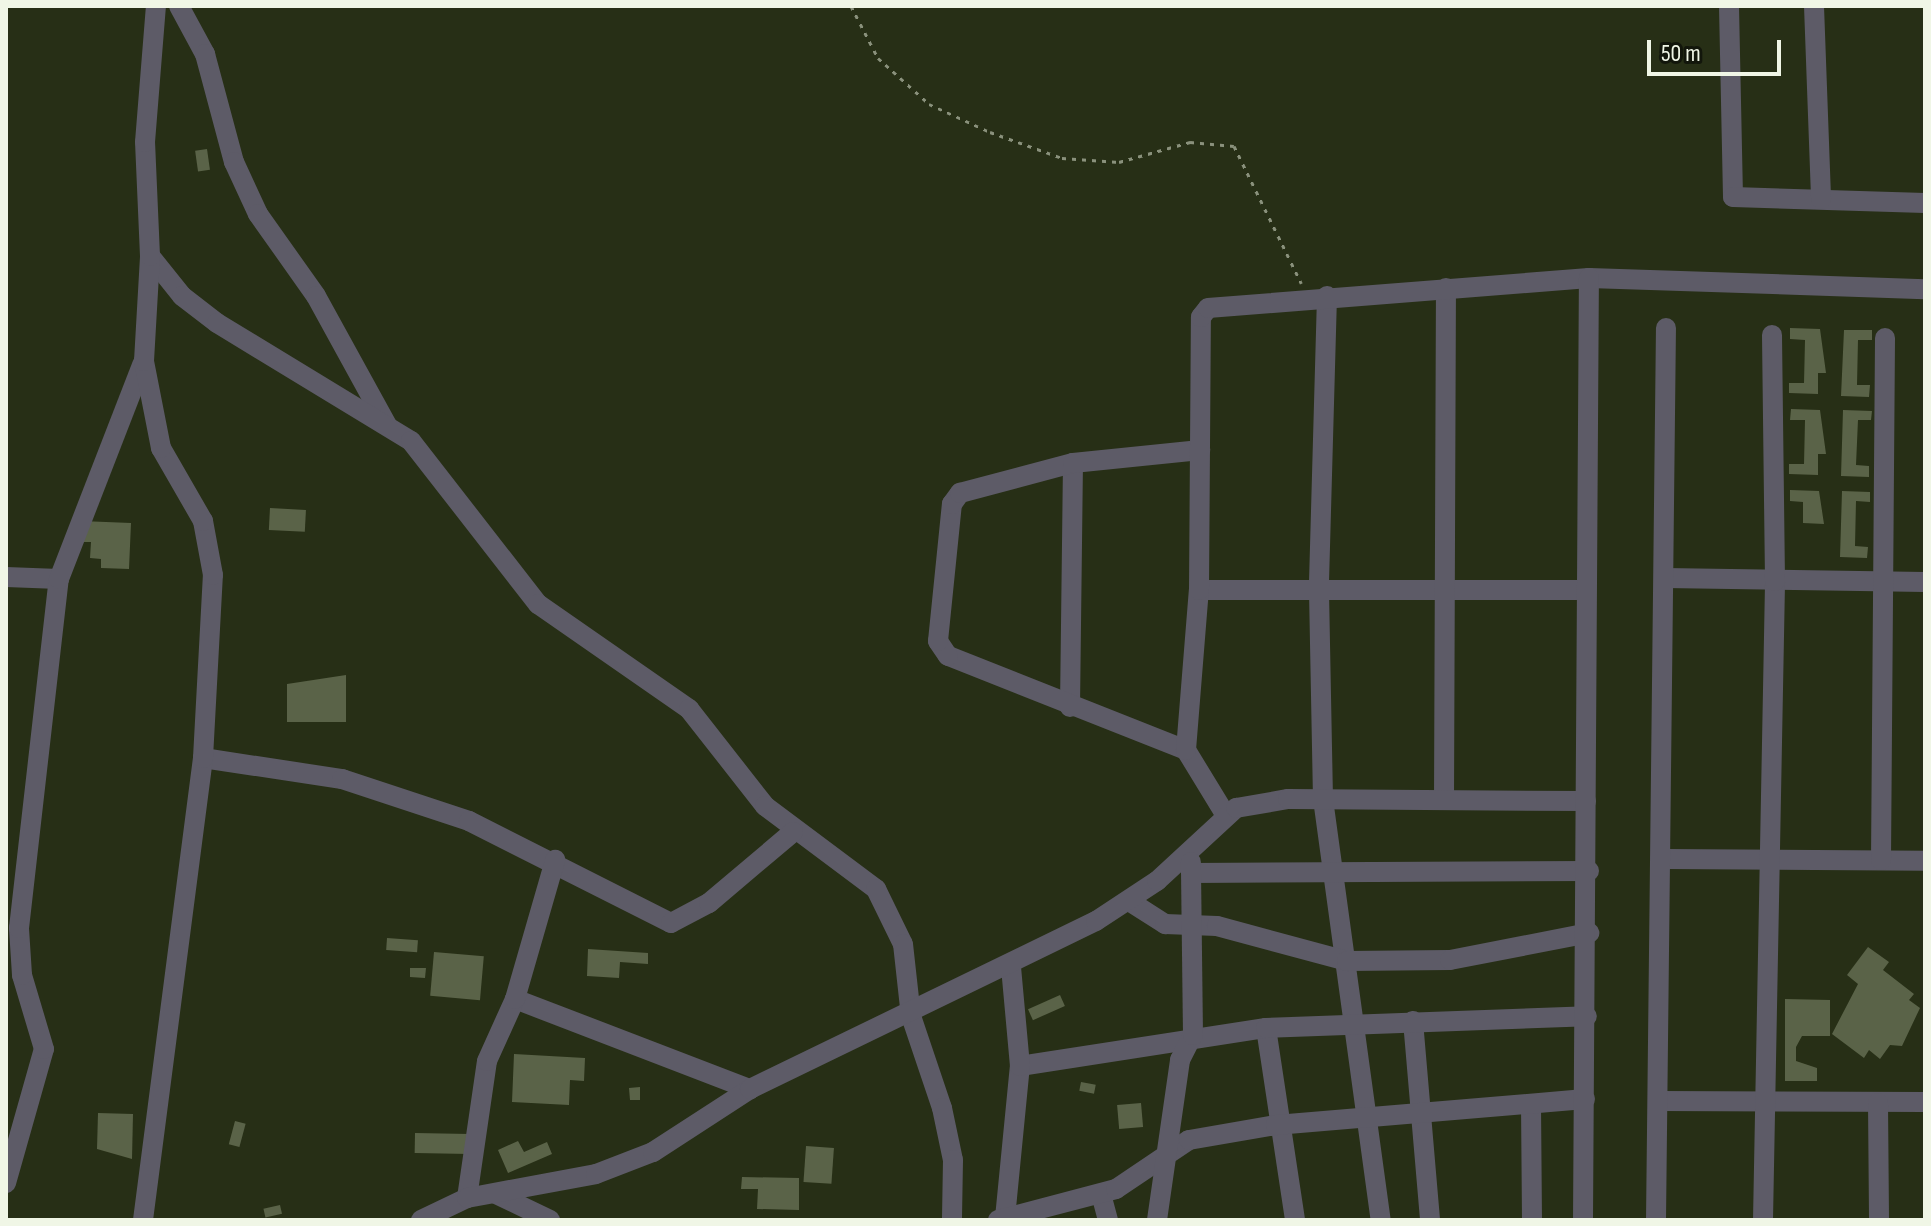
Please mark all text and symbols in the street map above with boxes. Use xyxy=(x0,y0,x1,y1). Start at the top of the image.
scale bar xyxy=(1651,24,1785,74)
text: 50 m xyxy=(1661,39,1701,68)

